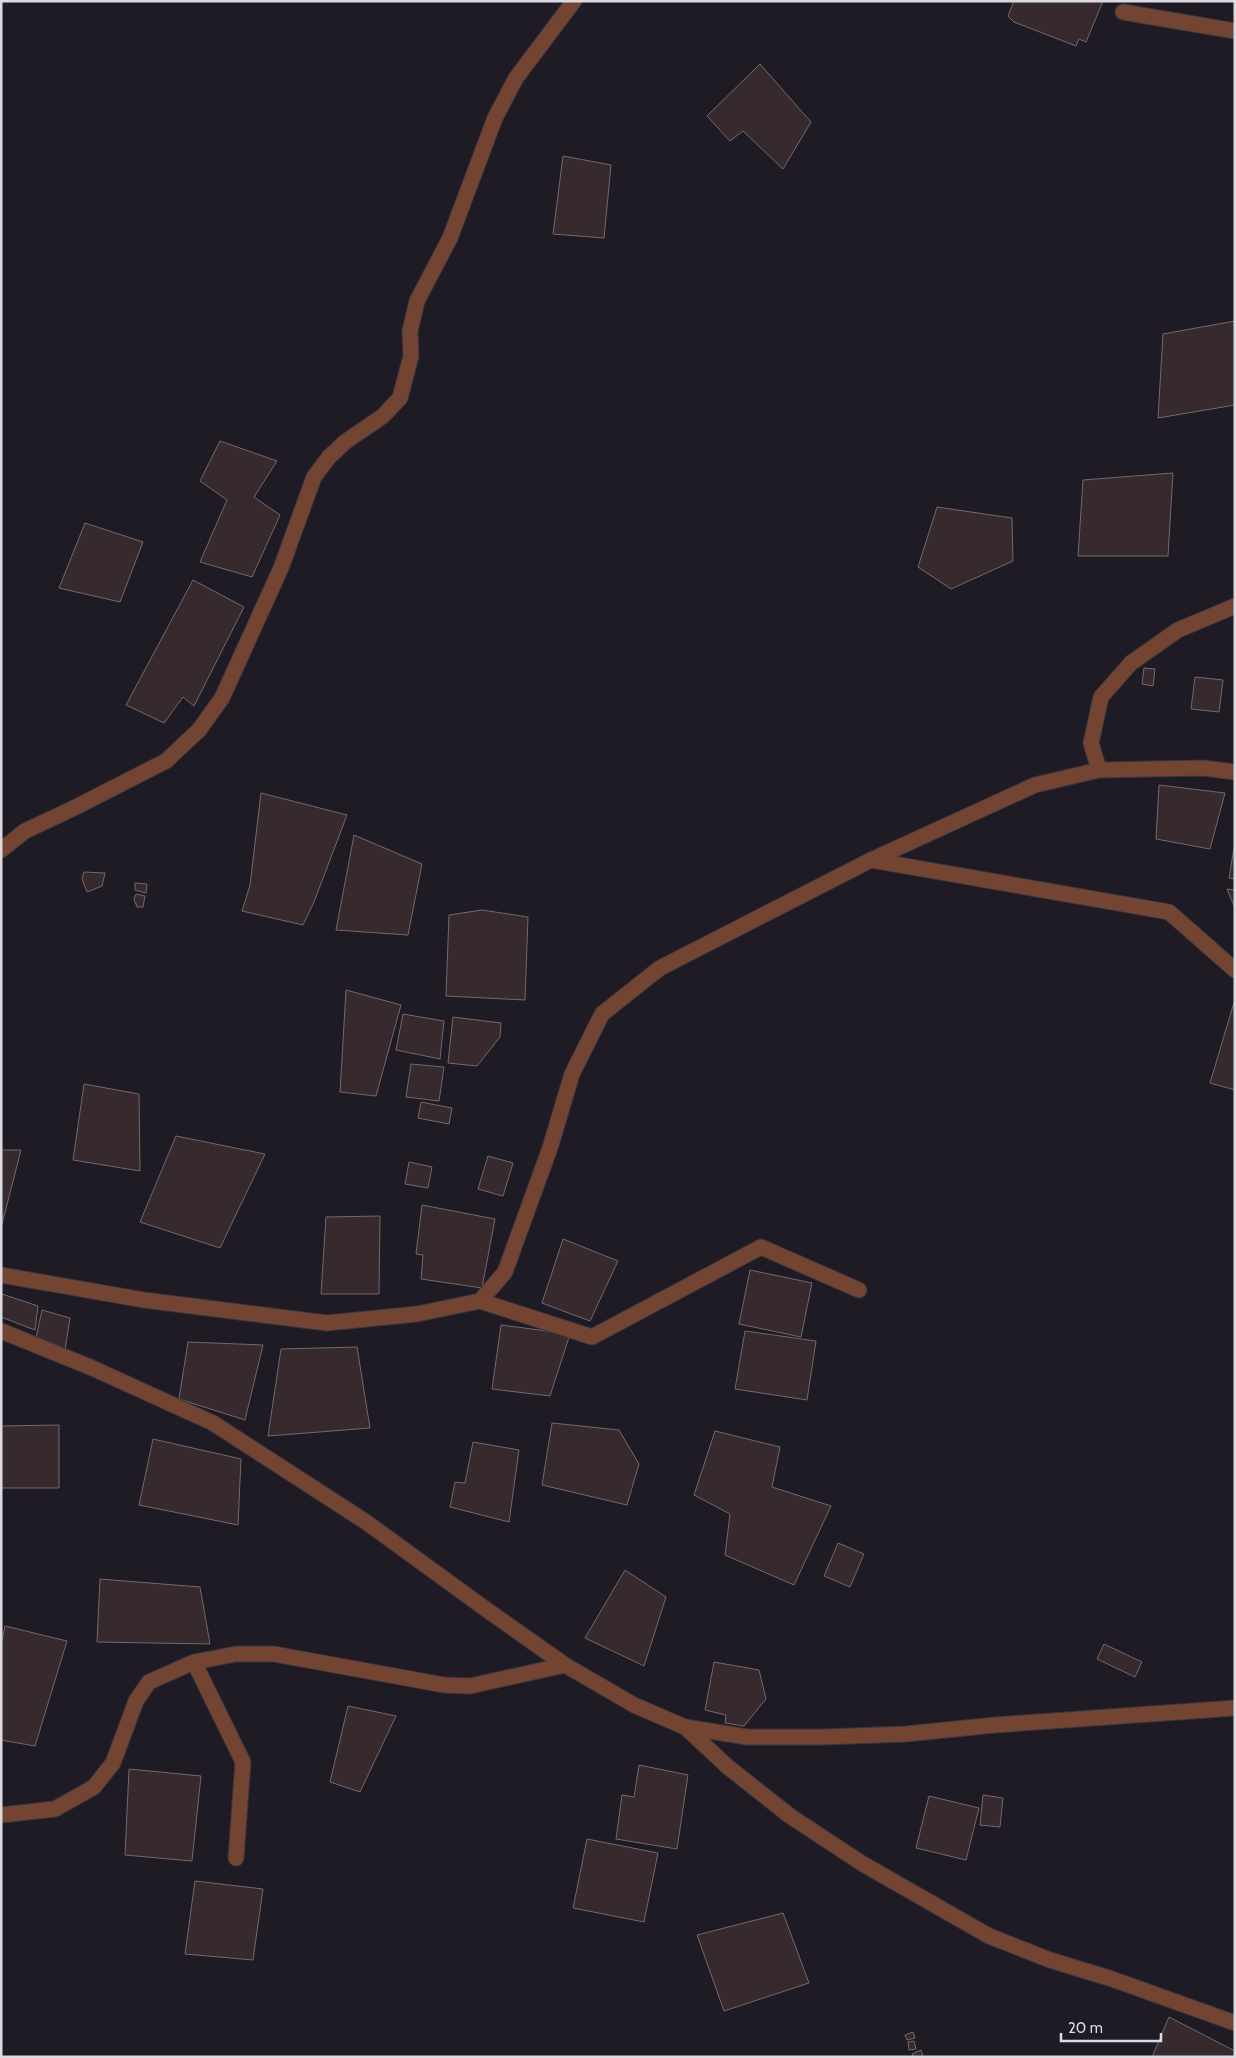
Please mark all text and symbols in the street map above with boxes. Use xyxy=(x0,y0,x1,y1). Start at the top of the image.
scale bar xyxy=(1061,2010,1161,2042)
text: 20 m xyxy=(1068,2019,1103,2037)

